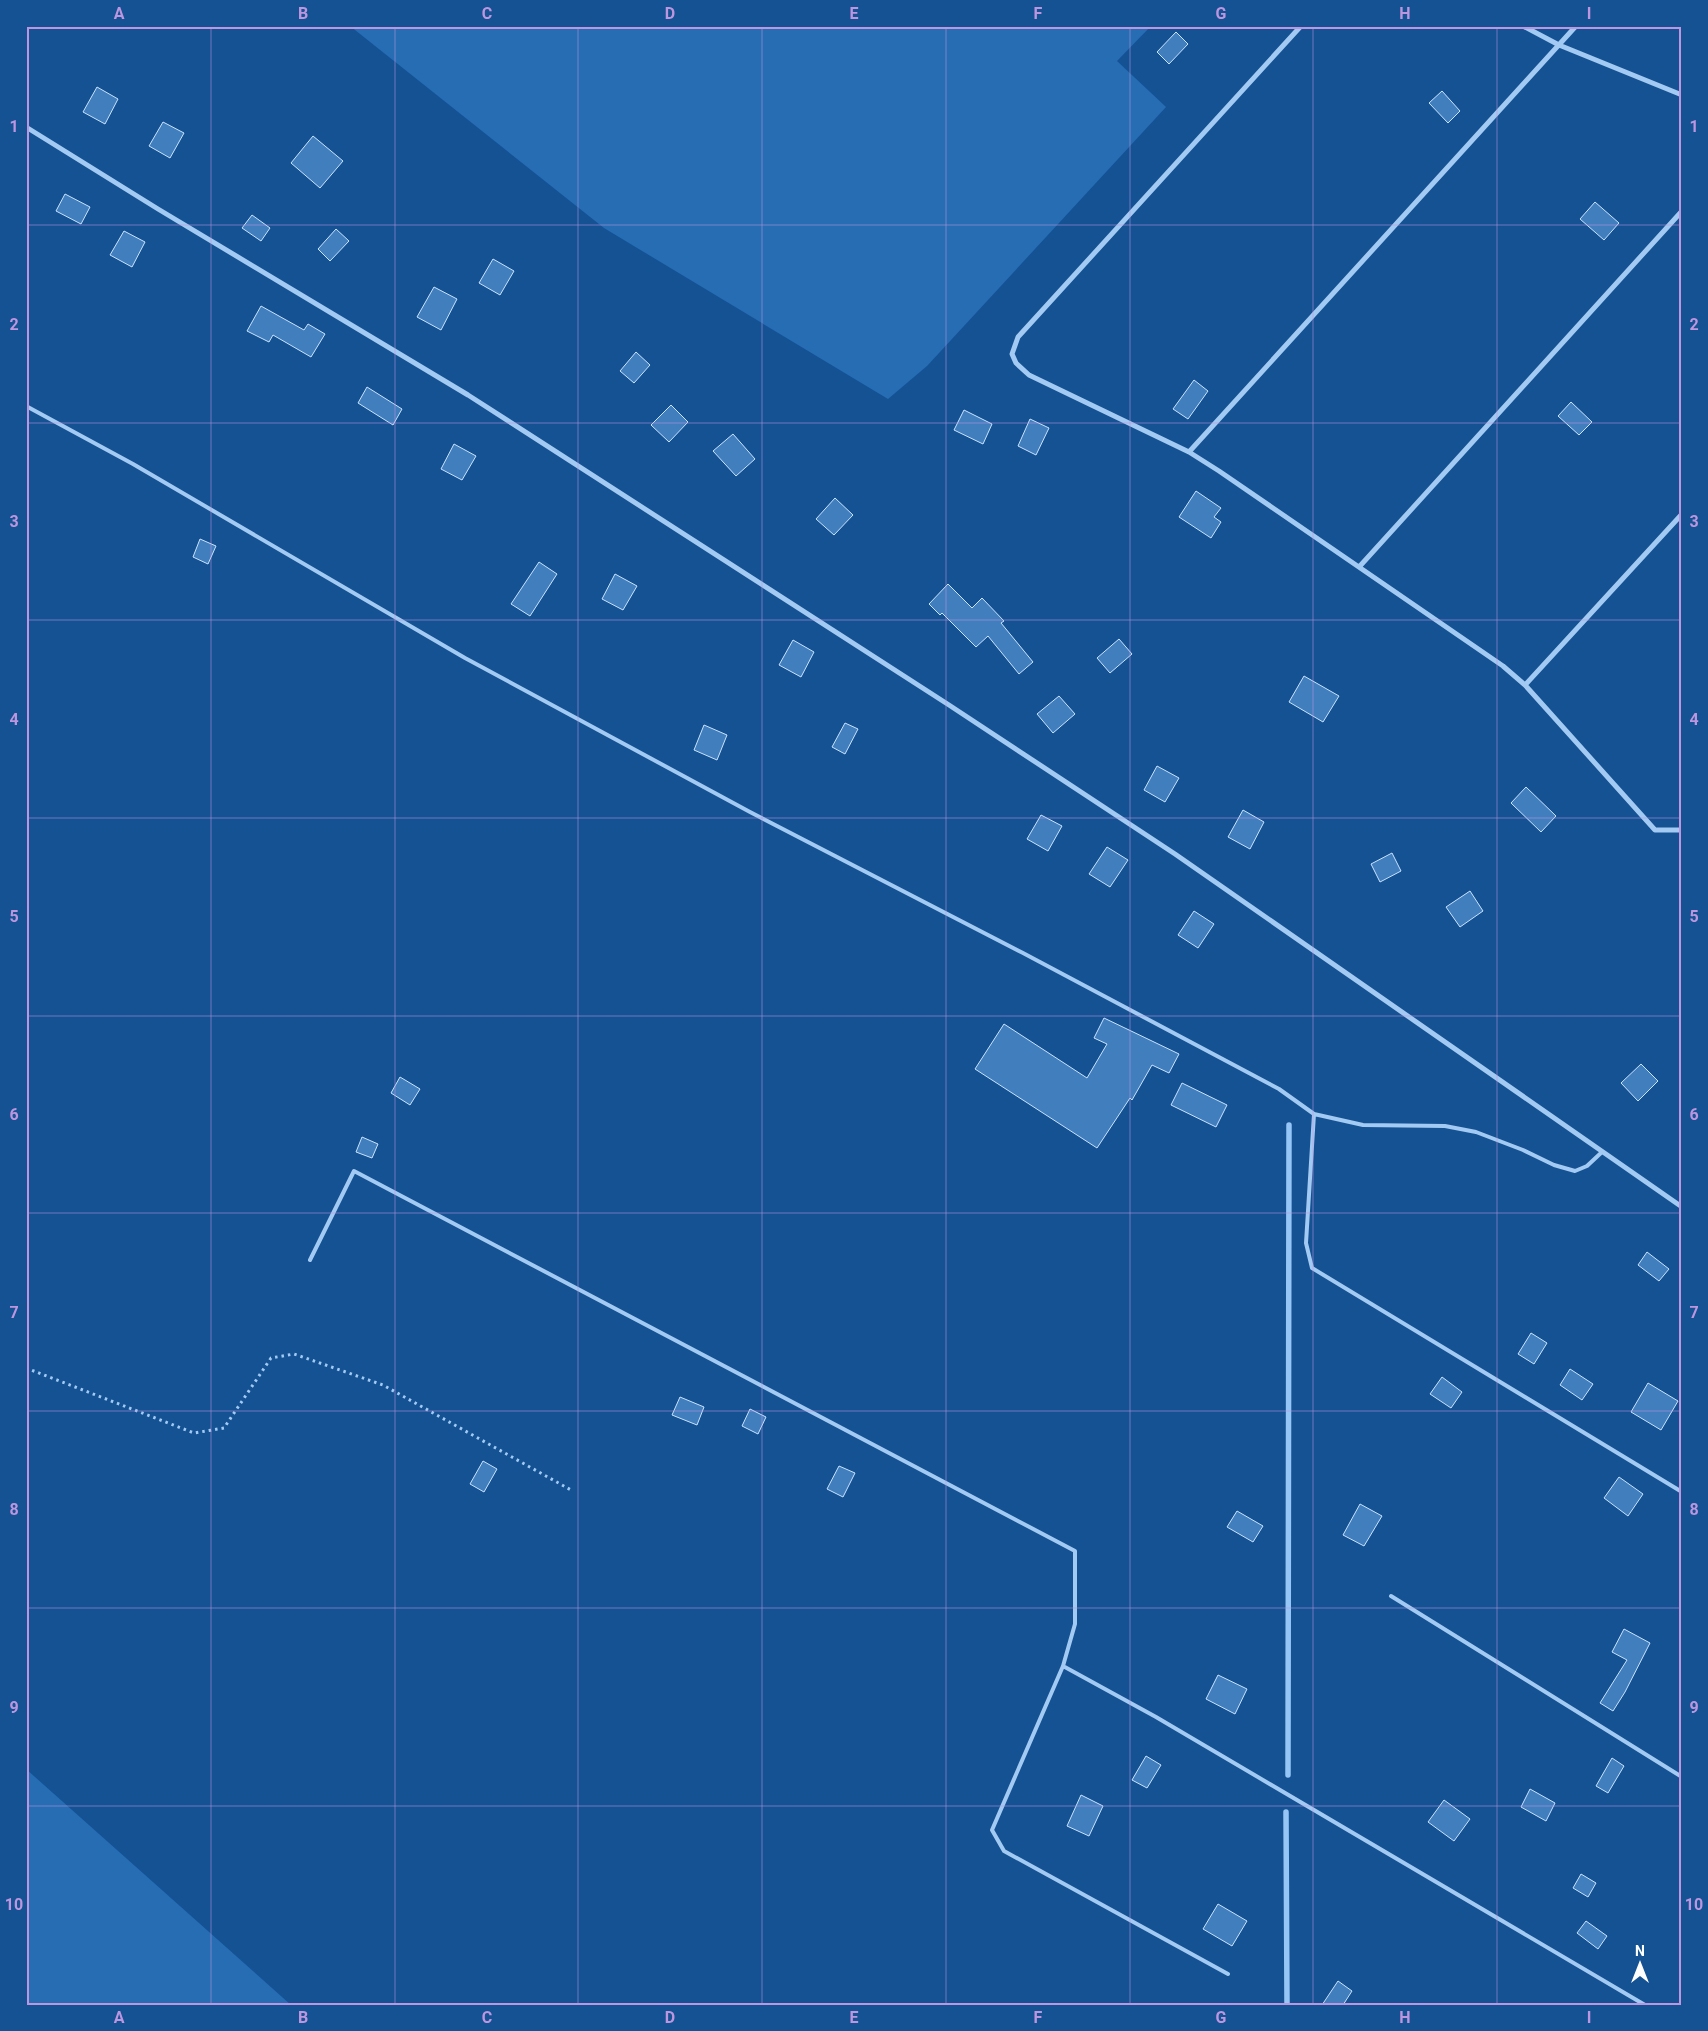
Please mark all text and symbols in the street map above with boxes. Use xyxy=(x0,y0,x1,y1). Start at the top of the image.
text: A xyxy=(114,4,125,23)
text: B xyxy=(298,4,308,23)
text: C xyxy=(482,4,492,23)
text: D xyxy=(665,4,675,23)
text: E xyxy=(850,4,859,23)
text: F xyxy=(1034,4,1043,23)
text: G xyxy=(1216,4,1227,23)
text: H xyxy=(1399,4,1411,23)
text: I xyxy=(1587,4,1591,23)
text: 1 xyxy=(9,117,19,136)
text: 1 xyxy=(1689,117,1699,136)
text: 2 xyxy=(9,315,19,334)
text: 2 xyxy=(1689,315,1699,334)
text: 3 xyxy=(9,512,19,531)
text: 3 xyxy=(1689,512,1699,531)
text: 4 xyxy=(9,710,19,729)
text: 4 xyxy=(1689,710,1699,729)
text: 5 xyxy=(9,907,19,926)
text: 5 xyxy=(1689,907,1699,926)
text: 6 xyxy=(9,1105,19,1124)
text: 6 xyxy=(1689,1105,1699,1124)
text: 7 xyxy=(9,1303,19,1322)
text: 7 xyxy=(1689,1303,1699,1322)
text: 8 xyxy=(9,1500,19,1519)
text: 8 xyxy=(1689,1500,1699,1519)
text: 9 xyxy=(9,1698,19,1717)
text: 9 xyxy=(1689,1698,1699,1717)
text: 10 xyxy=(5,1895,23,1914)
text: 10 xyxy=(1685,1895,1703,1914)
north arrow xyxy=(1616,1938,1666,1988)
text: N xyxy=(1635,1943,1645,1959)
text: A xyxy=(114,2008,125,2027)
text: B xyxy=(298,2008,308,2027)
text: C xyxy=(482,2008,492,2027)
text: D xyxy=(665,2008,675,2027)
text: E xyxy=(850,2008,859,2027)
text: F xyxy=(1034,2008,1043,2027)
text: G xyxy=(1216,2008,1227,2027)
text: H xyxy=(1399,2008,1411,2027)
text: I xyxy=(1587,2008,1591,2027)

